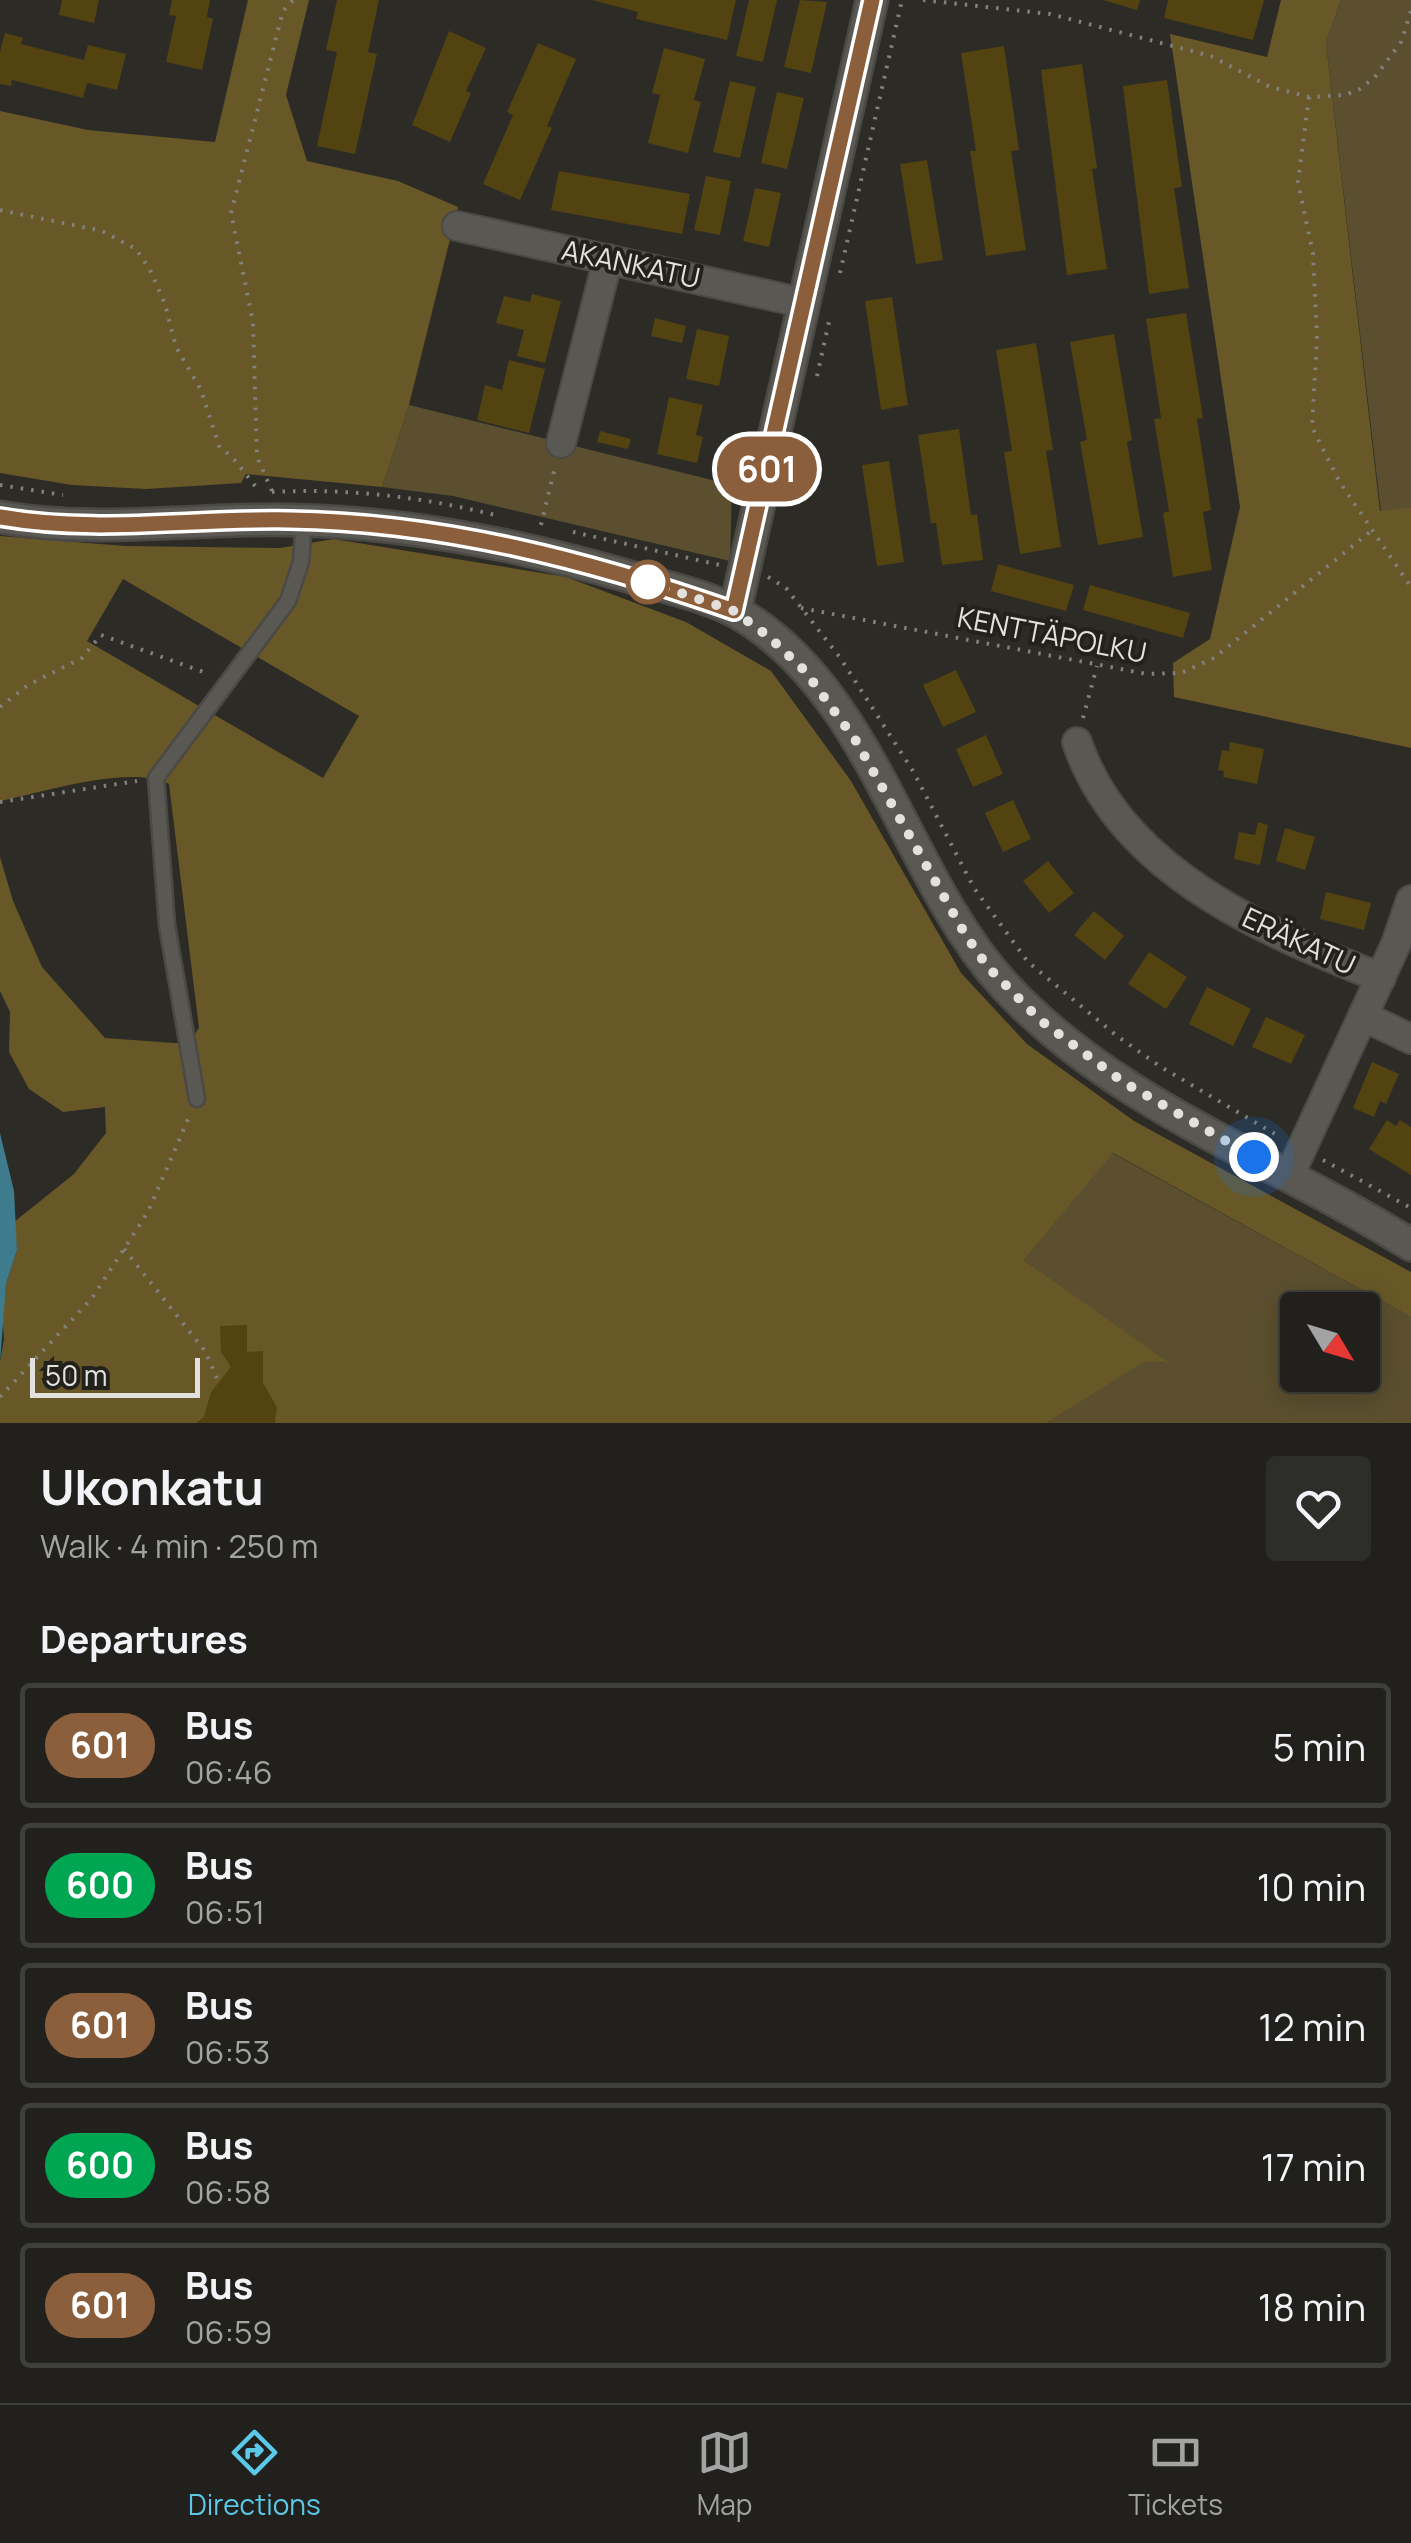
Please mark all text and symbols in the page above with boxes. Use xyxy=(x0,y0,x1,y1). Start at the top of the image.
street label: AKANKATU xyxy=(559,230,704,296)
line badge: 601 xyxy=(710,436,824,502)
text: 601 xyxy=(737,445,797,493)
unlabelled marker xyxy=(627,561,669,603)
street label: KENTTÄPOLKU xyxy=(954,597,1150,671)
street label: ERÄKATU xyxy=(1237,897,1362,983)
your location xyxy=(1229,1132,1279,1182)
north arrow xyxy=(1280,1292,1380,1392)
map controls xyxy=(1280,1292,1380,1392)
scale bar xyxy=(30,1353,200,1398)
text: 50 m xyxy=(45,1356,108,1394)
text: Ukonkatu xyxy=(40,1454,264,1519)
button: heart xyxy=(1266,1456,1371,1561)
text: Walk · 4 min · 250 m xyxy=(40,1524,318,1568)
text: Departures xyxy=(40,1612,248,1664)
text: Bus xyxy=(185,1698,253,1750)
text: 5 min xyxy=(1273,1720,1366,1772)
text: 601 xyxy=(70,1721,130,1769)
text: 06:46 xyxy=(185,1750,273,1794)
text: Bus xyxy=(185,1838,253,1890)
text: 10 min xyxy=(1257,1860,1366,1912)
text: 600 xyxy=(66,1861,134,1909)
text: 06:51 xyxy=(185,1890,265,1934)
text: Bus xyxy=(185,1978,253,2030)
text: 12 min xyxy=(1258,2000,1366,2052)
text: 601 xyxy=(70,2001,130,2049)
text: 06:53 xyxy=(185,2030,270,2074)
text: Bus xyxy=(185,2118,253,2170)
text: 17 min xyxy=(1261,2140,1366,2192)
text: 600 xyxy=(66,2141,134,2189)
text: 06:58 xyxy=(185,2170,271,2214)
text: Bus xyxy=(185,2258,253,2310)
text: 18 min xyxy=(1258,2280,1366,2332)
text: 601 xyxy=(70,2281,130,2329)
text: 06:59 xyxy=(185,2310,272,2354)
tab: Directions xyxy=(188,2425,321,2523)
tab: Map xyxy=(697,2425,752,2523)
tab: Tickets xyxy=(1128,2425,1223,2523)

